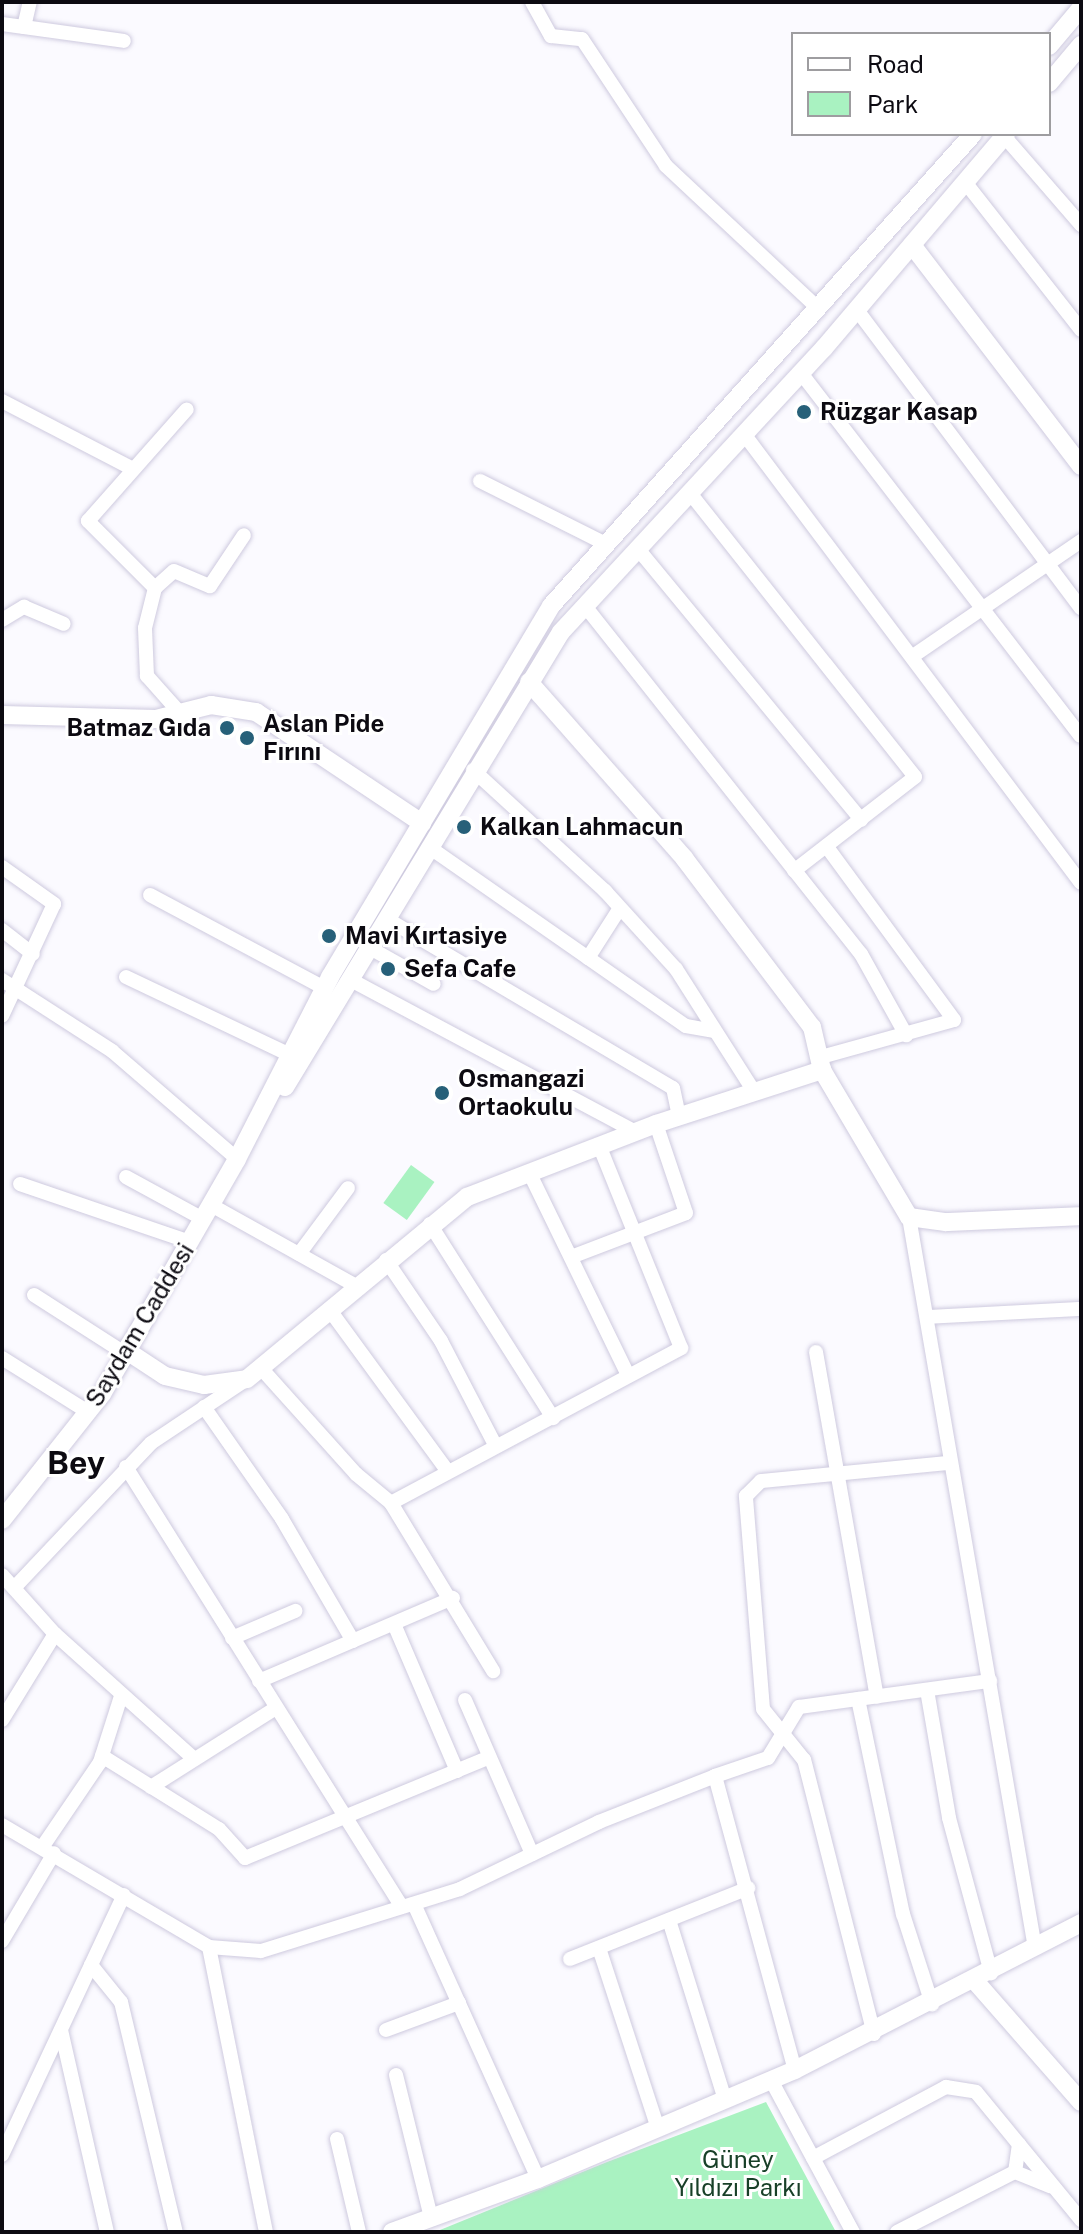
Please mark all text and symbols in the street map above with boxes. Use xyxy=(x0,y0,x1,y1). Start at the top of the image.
legend xyxy=(791,32,1051,136)
text: Road xyxy=(867,50,924,78)
text: Park xyxy=(867,90,918,118)
place label: Rüzgar Kasap xyxy=(820,398,978,426)
marker: Rüzgar Kasap xyxy=(795,403,813,421)
place label: Aslan Pide Fırını xyxy=(263,710,384,766)
place label: Batmaz Gıda xyxy=(66,714,211,742)
marker: Batmaz Gıda xyxy=(218,719,236,737)
marker: Aslan Pide Fırını xyxy=(238,729,256,747)
place label: Kalkan Lahmacun xyxy=(480,813,683,841)
marker: Kalkan Lahmacun xyxy=(455,818,473,836)
place label: Mavi Kırtasiye xyxy=(345,922,507,950)
marker: Mavi Kırtasiye xyxy=(320,927,338,945)
place label: Sefa Cafe xyxy=(404,955,516,983)
marker: Sefa Cafe xyxy=(379,960,397,978)
place label: Osmangazi Ortaokulu xyxy=(458,1065,584,1121)
marker: Osmangazi Ortaokulu xyxy=(433,1084,451,1102)
street label: Saydam Caddesi xyxy=(80,1238,200,1412)
district label: Bey xyxy=(47,1444,105,1482)
park label: Güney Yıldızı Parkı xyxy=(674,2146,802,2202)

